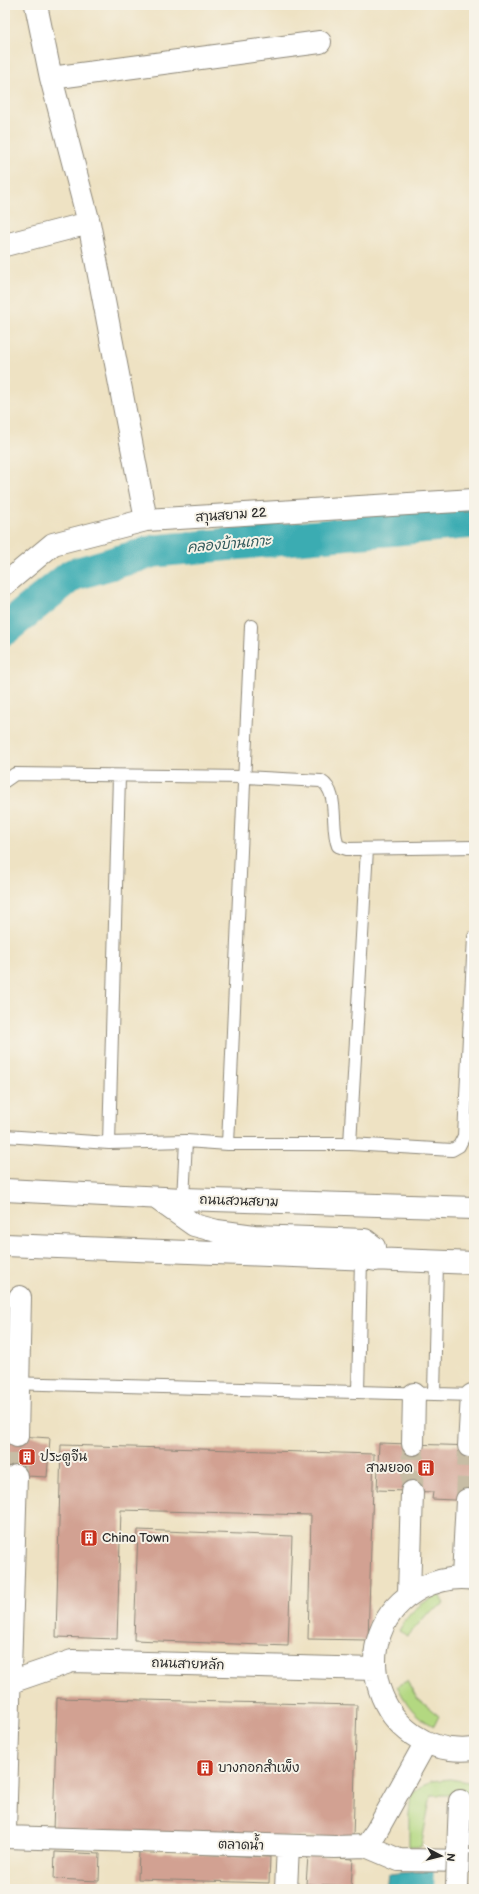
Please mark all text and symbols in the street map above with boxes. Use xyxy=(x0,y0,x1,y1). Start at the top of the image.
street label: สาุนสยาม 22 xyxy=(195,505,267,526)
water label: คลองบ้านเกาะ xyxy=(186,531,273,556)
street label: ถนนสวนสยาม xyxy=(199,1192,279,1210)
building icon: ประตูจีน xyxy=(17,1447,37,1467)
place label: ประตูจีน xyxy=(40,1448,87,1466)
building icon: สามยอด xyxy=(416,1458,436,1478)
place label: สามยอด xyxy=(366,1460,413,1476)
building icon: China Town xyxy=(79,1528,99,1548)
place label: China Town xyxy=(102,1530,169,1546)
street label: ถนนสายหลัก xyxy=(151,1655,225,1673)
building icon: บางกอกสำเพ็ง xyxy=(195,1758,215,1778)
place label: บางกอกสำเพ็ง xyxy=(218,1758,299,1776)
street label: ตลาดน้ำ xyxy=(218,1831,264,1854)
north arrow xyxy=(421,1836,461,1876)
text: N xyxy=(443,1852,457,1862)

